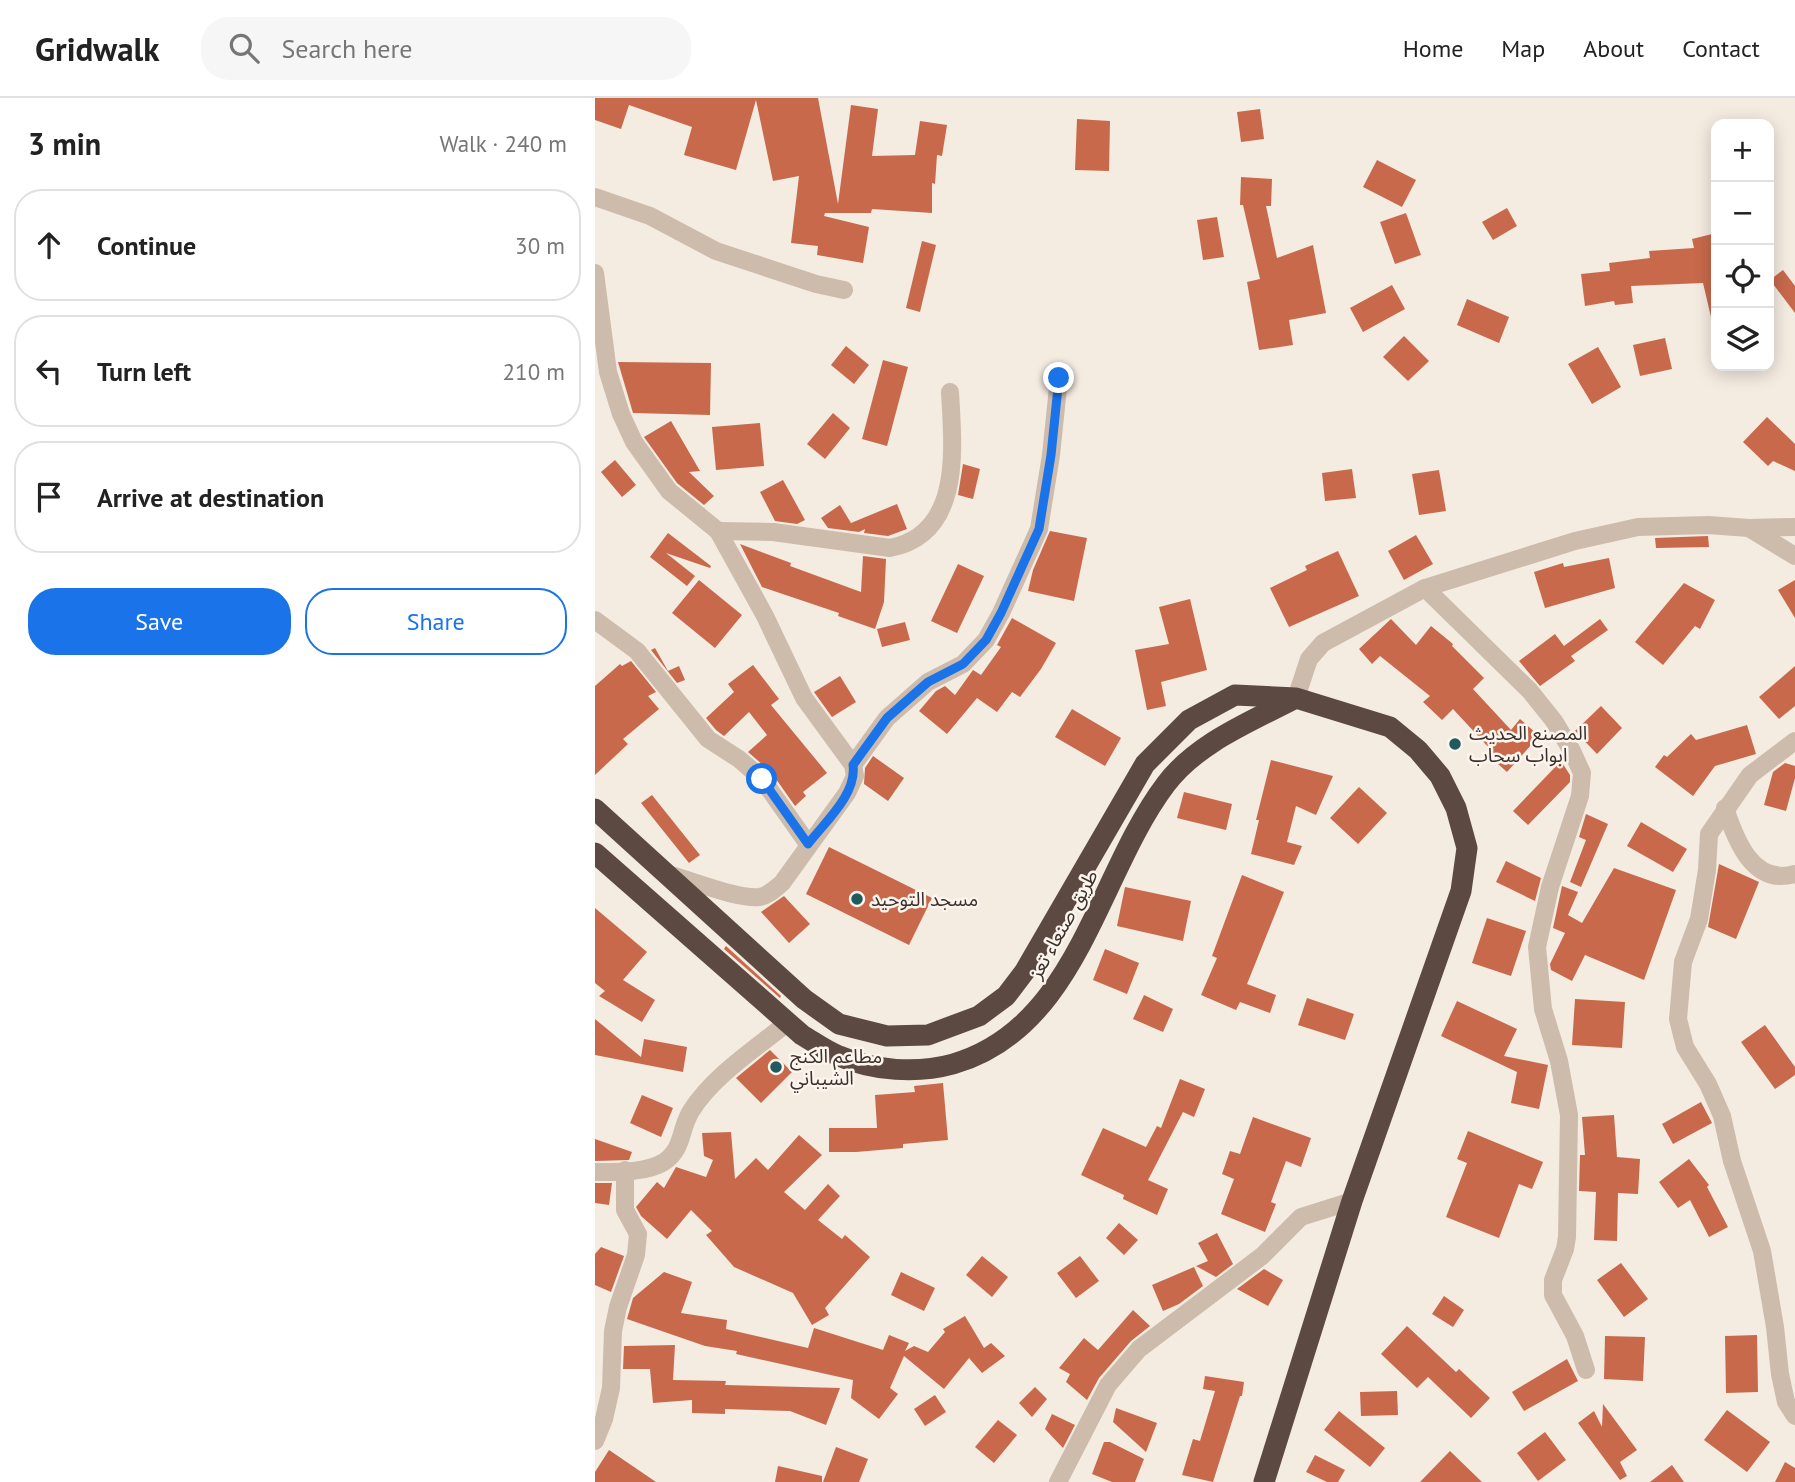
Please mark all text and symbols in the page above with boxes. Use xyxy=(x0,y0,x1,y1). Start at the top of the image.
search box xyxy=(201,17,691,80)
text: Gridwalk xyxy=(35,27,159,70)
icon: search xyxy=(225,29,263,67)
text: Search here xyxy=(281,32,413,65)
text: Home xyxy=(1403,33,1463,64)
text: Map xyxy=(1501,33,1545,64)
text: About xyxy=(1583,33,1644,64)
text: Contact xyxy=(1682,33,1760,64)
map controls xyxy=(1711,119,1774,371)
button: + xyxy=(1711,119,1774,182)
text: 3 min xyxy=(28,124,101,163)
text: Walk · 240 m xyxy=(440,129,567,158)
button: − xyxy=(1711,182,1774,245)
icon: ahead xyxy=(30,226,68,264)
text: Continue xyxy=(97,229,196,262)
text: 30 m xyxy=(515,231,565,260)
button: locate xyxy=(1711,245,1774,308)
button: layers xyxy=(1711,308,1774,371)
icon: left xyxy=(30,352,68,390)
text: Turn left xyxy=(97,355,191,388)
text: 210 m xyxy=(503,357,565,386)
route end xyxy=(1043,362,1074,393)
icon: arrive xyxy=(30,478,68,516)
text: Arrive at destination xyxy=(97,481,324,514)
button: Save xyxy=(28,588,291,655)
button: Share xyxy=(305,588,567,655)
place label: المصنع الحديث ابواب سحاب xyxy=(1469,721,1587,767)
marker: المصنع الحديث ابواب سحاب xyxy=(1447,736,1463,752)
route start xyxy=(746,763,777,794)
street label: طريق صنعاء تعز xyxy=(1023,865,1103,984)
place label: مسجد التوحيد xyxy=(871,887,978,911)
marker: مسجد التوحيد xyxy=(849,891,865,907)
place label: مطاعم الكنج الشيباني xyxy=(790,1044,882,1093)
marker: مطاعم الكنج الشيباني xyxy=(768,1059,784,1075)

